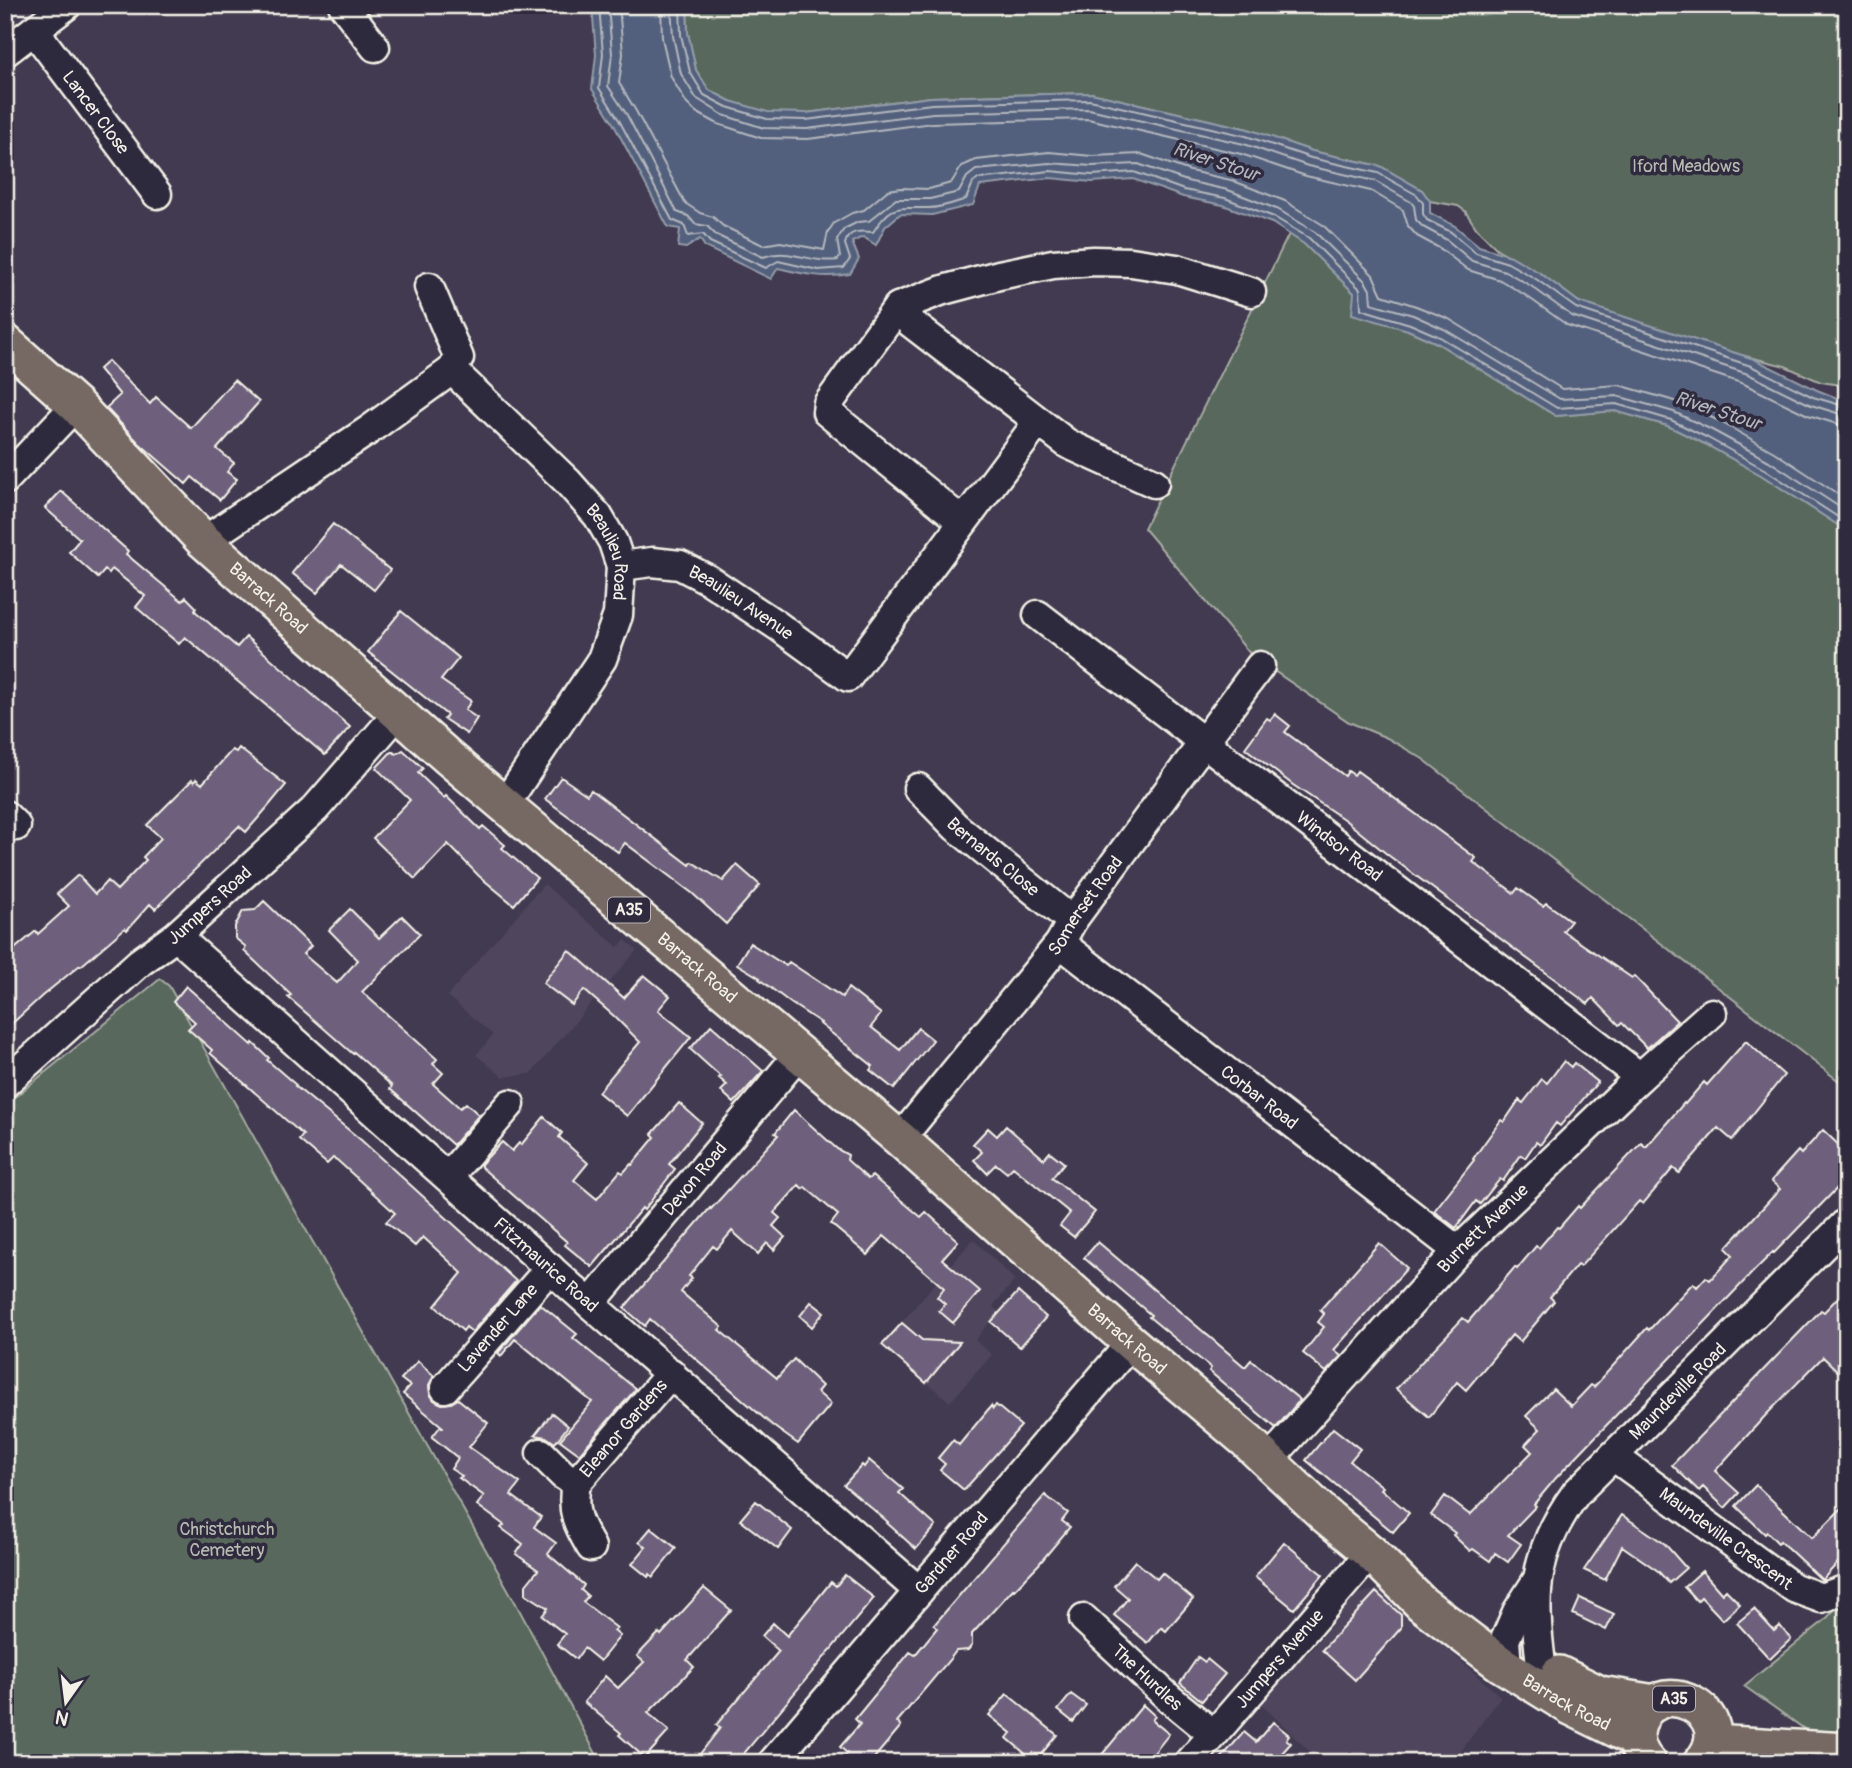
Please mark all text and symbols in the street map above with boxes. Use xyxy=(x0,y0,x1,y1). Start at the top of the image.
street label: Lancer Close xyxy=(57,66,135,159)
water label: River Stour xyxy=(1170,137,1264,188)
park label: Iford Meadows xyxy=(1632,155,1740,178)
water label: River Stour xyxy=(1672,386,1766,437)
street label: Beaulieu Road xyxy=(581,499,633,601)
street label: Barrack Road xyxy=(224,557,313,639)
street label: Beaulieu Avenue xyxy=(685,560,798,645)
street label: Windsor Road xyxy=(1292,806,1387,887)
street label: Bernards Close xyxy=(942,813,1044,902)
street label: Somerset Road xyxy=(1043,851,1128,960)
street label: Jumpers Road xyxy=(163,861,256,950)
road number: A35 xyxy=(608,898,650,922)
street label: Barrack Road xyxy=(653,927,742,1008)
street label: Corbar Road xyxy=(1216,1060,1303,1135)
street label: Devon Road xyxy=(657,1137,732,1221)
street label: Burnett Avenue xyxy=(1432,1178,1533,1278)
street label: Fitzmaurice Road xyxy=(489,1212,603,1318)
street label: Lavender Lane xyxy=(453,1278,543,1377)
street label: Barrack Road xyxy=(1083,1298,1172,1380)
street label: Maundeville Road xyxy=(1624,1338,1731,1445)
street label: Eleanor Gardens xyxy=(574,1374,672,1482)
street label: Maundeville Crescent xyxy=(1655,1482,1798,1595)
street label: Gardner Road xyxy=(909,1507,993,1599)
park label: Christchurch Cemetery xyxy=(179,1518,275,1562)
street label: Jumpers Avenue xyxy=(1230,1604,1329,1713)
street label: The Hurdles xyxy=(1107,1639,1187,1716)
north arrow xyxy=(32,1666,102,1736)
street label: Barrack Road xyxy=(1518,1669,1614,1736)
road number: A35 xyxy=(1653,1686,1695,1712)
text: N xyxy=(53,1704,71,1731)

